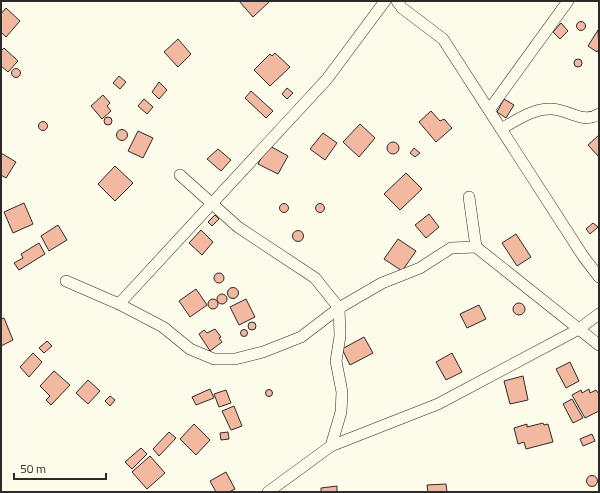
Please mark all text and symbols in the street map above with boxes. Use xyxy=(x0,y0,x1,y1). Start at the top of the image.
scale bar xyxy=(14,455,106,481)
text: 50 m xyxy=(20,459,46,478)

